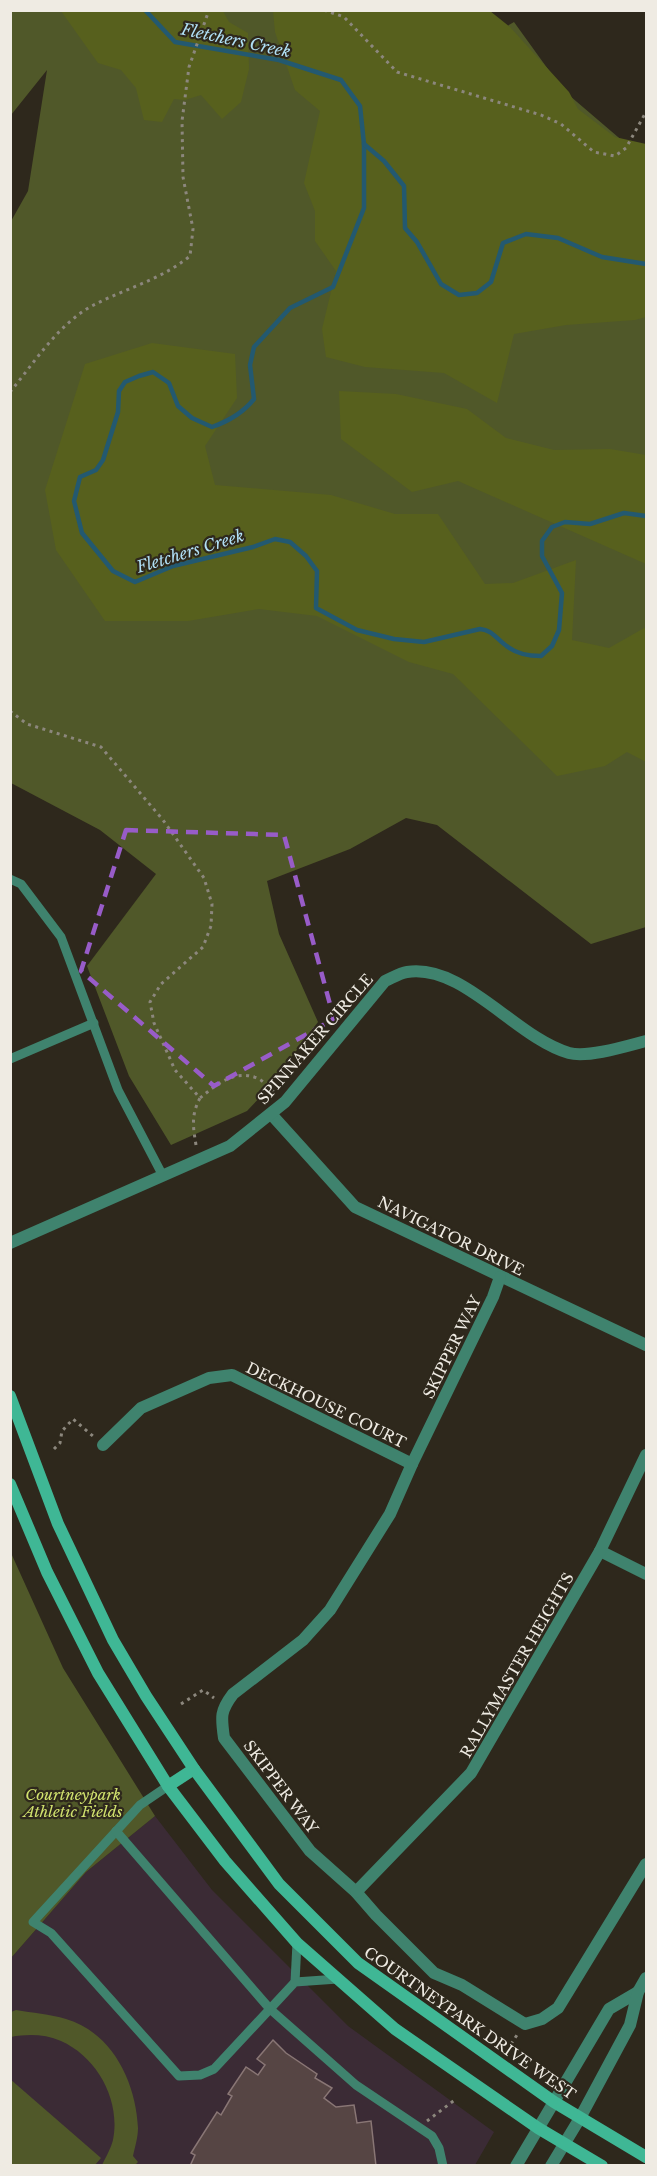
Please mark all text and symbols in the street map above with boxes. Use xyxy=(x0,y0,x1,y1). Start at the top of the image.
water label: Fletchers Creek xyxy=(178,18,293,61)
water label: Fletchers Creek xyxy=(133,525,246,577)
street label: SPINNAKER CIRCLE xyxy=(253,970,377,1108)
street label: NAVIGATOR DRIVE xyxy=(375,1192,527,1280)
street label: SKIPPER WAY xyxy=(419,1292,486,1402)
street label: DECKHOUSE COURT xyxy=(243,1358,409,1452)
street label: RALLYMASTER HEIGHTS xyxy=(456,1569,578,1761)
street label: SKIPPER WAY xyxy=(240,1736,323,1838)
park label: Courtneypark Athletic Fields xyxy=(22,1785,123,1821)
street label: COURTNEYPARK DRIVE WEST xyxy=(361,1942,579,2104)

